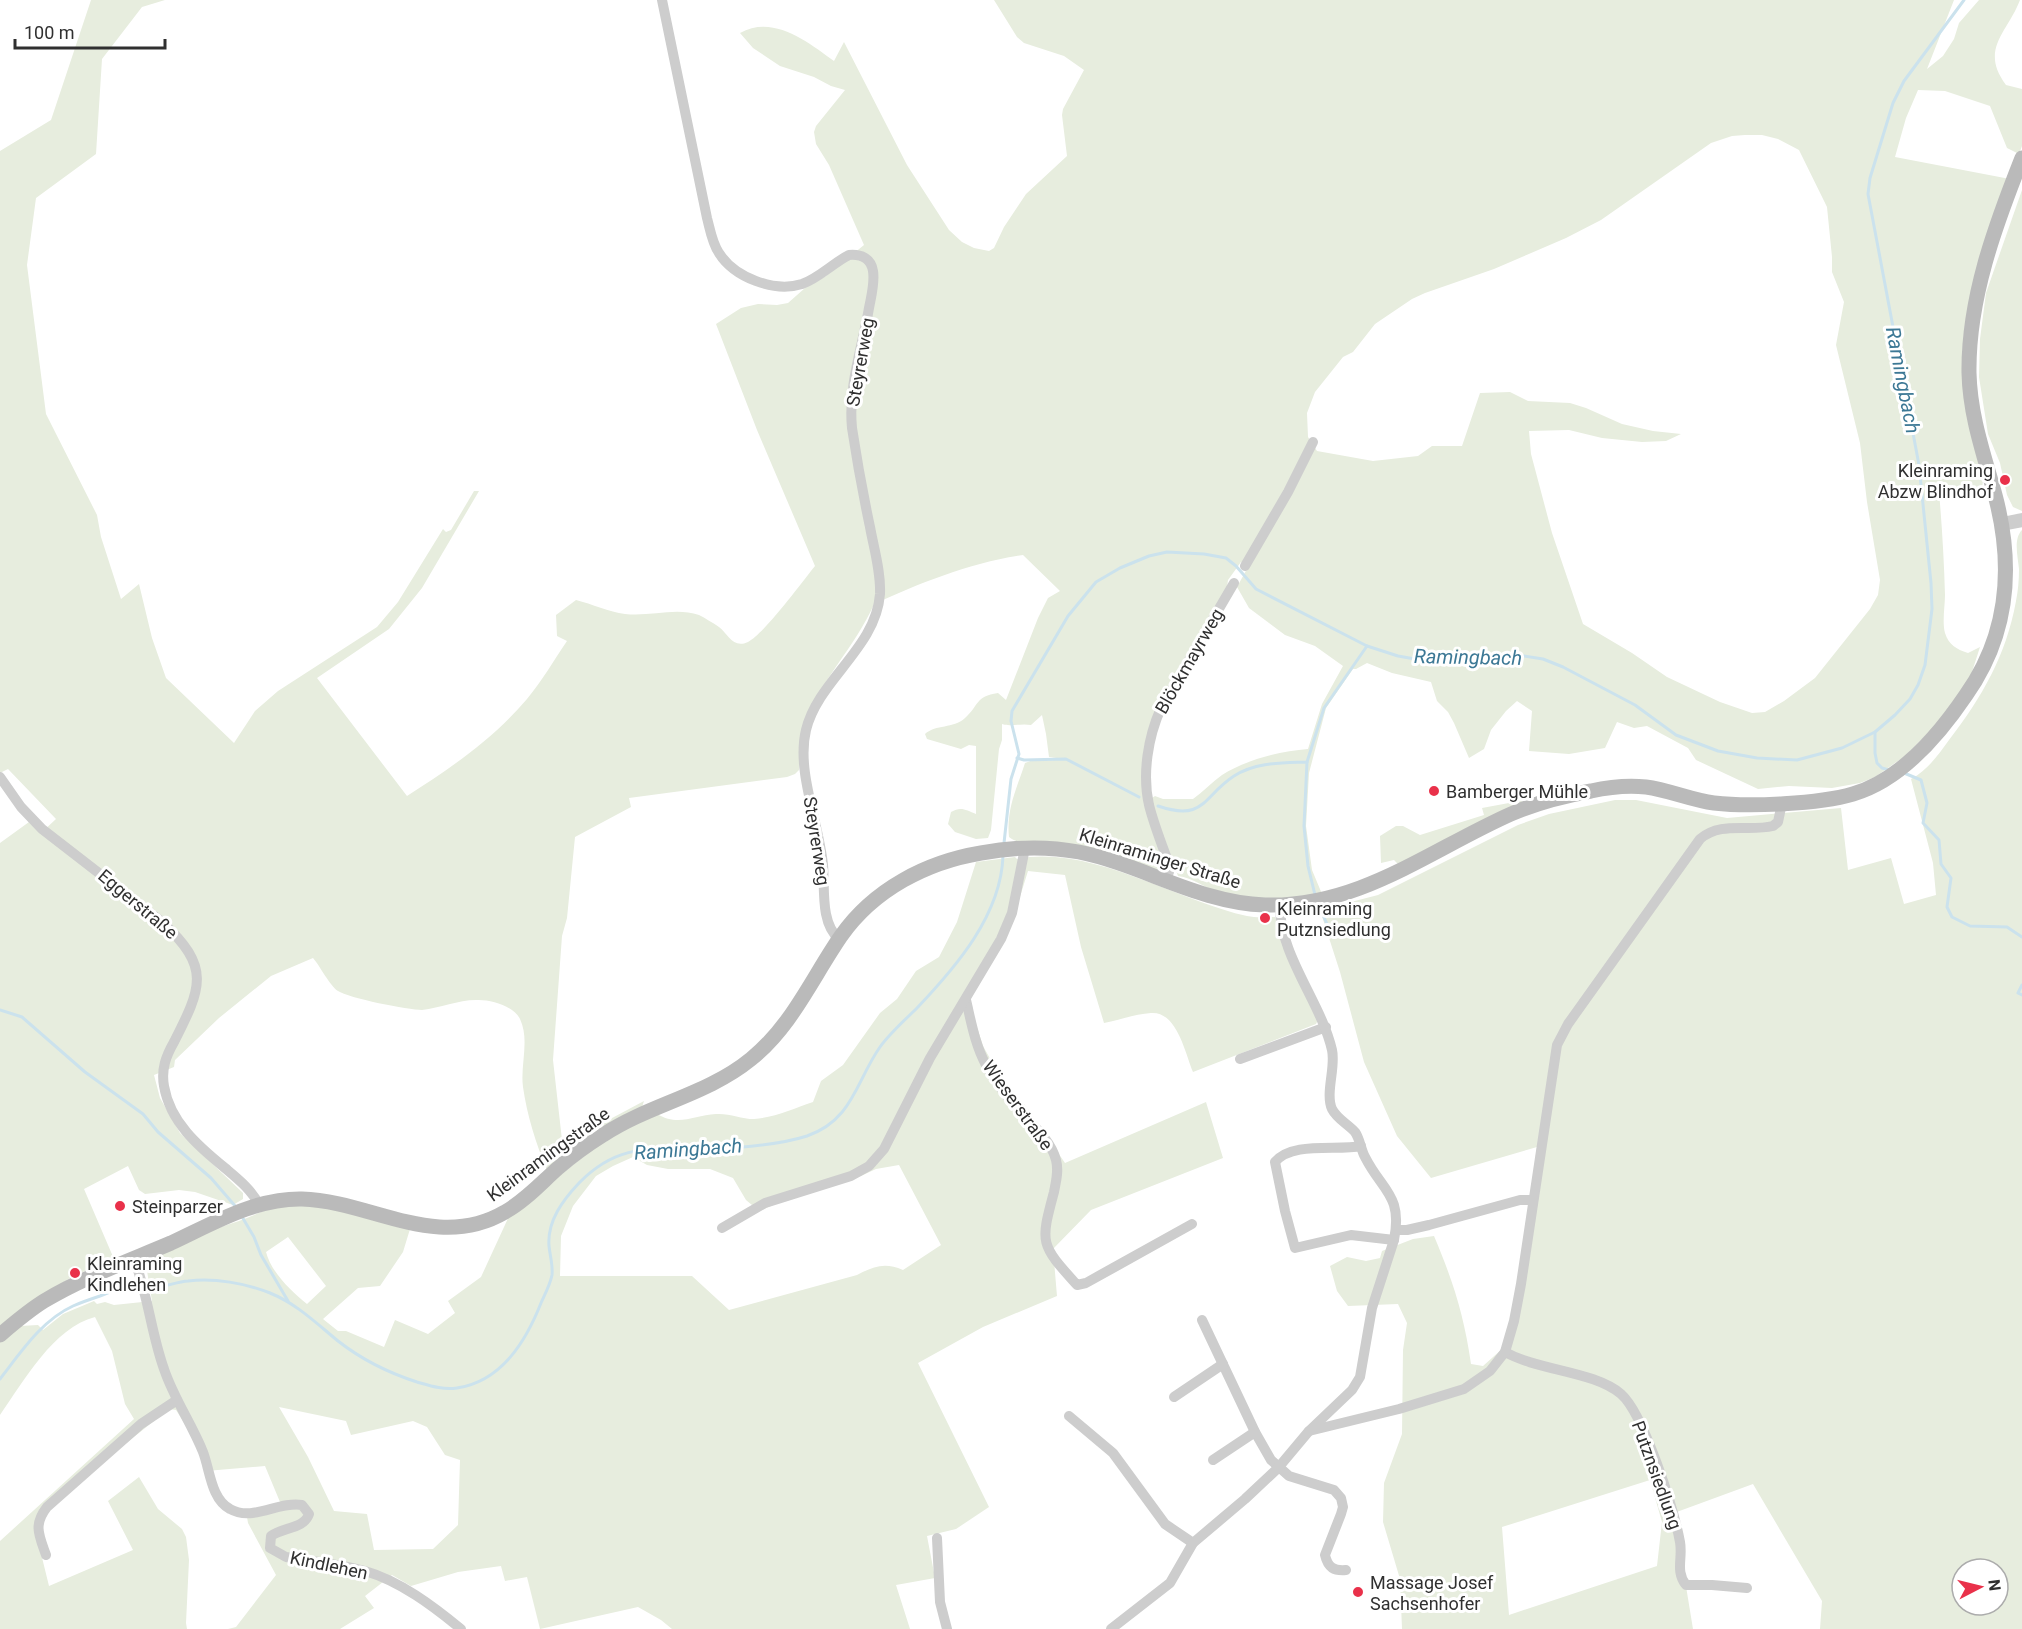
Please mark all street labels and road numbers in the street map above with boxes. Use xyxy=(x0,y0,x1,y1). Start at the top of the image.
street label: Steyrerweg xyxy=(842,316,878,408)
street label: Blöckmayrweg xyxy=(1150,605,1228,717)
street label: Steyrerweg xyxy=(800,795,834,887)
street label: Kleinraminger Straße xyxy=(1077,823,1243,893)
street label: Eggerstraße xyxy=(94,865,182,943)
street label: Wieserstraße xyxy=(978,1056,1058,1154)
street label: Kleinramingstraße xyxy=(483,1103,613,1205)
street label: Putznsiedlung xyxy=(1628,1418,1686,1532)
street label: Kindlehen xyxy=(288,1547,370,1583)

